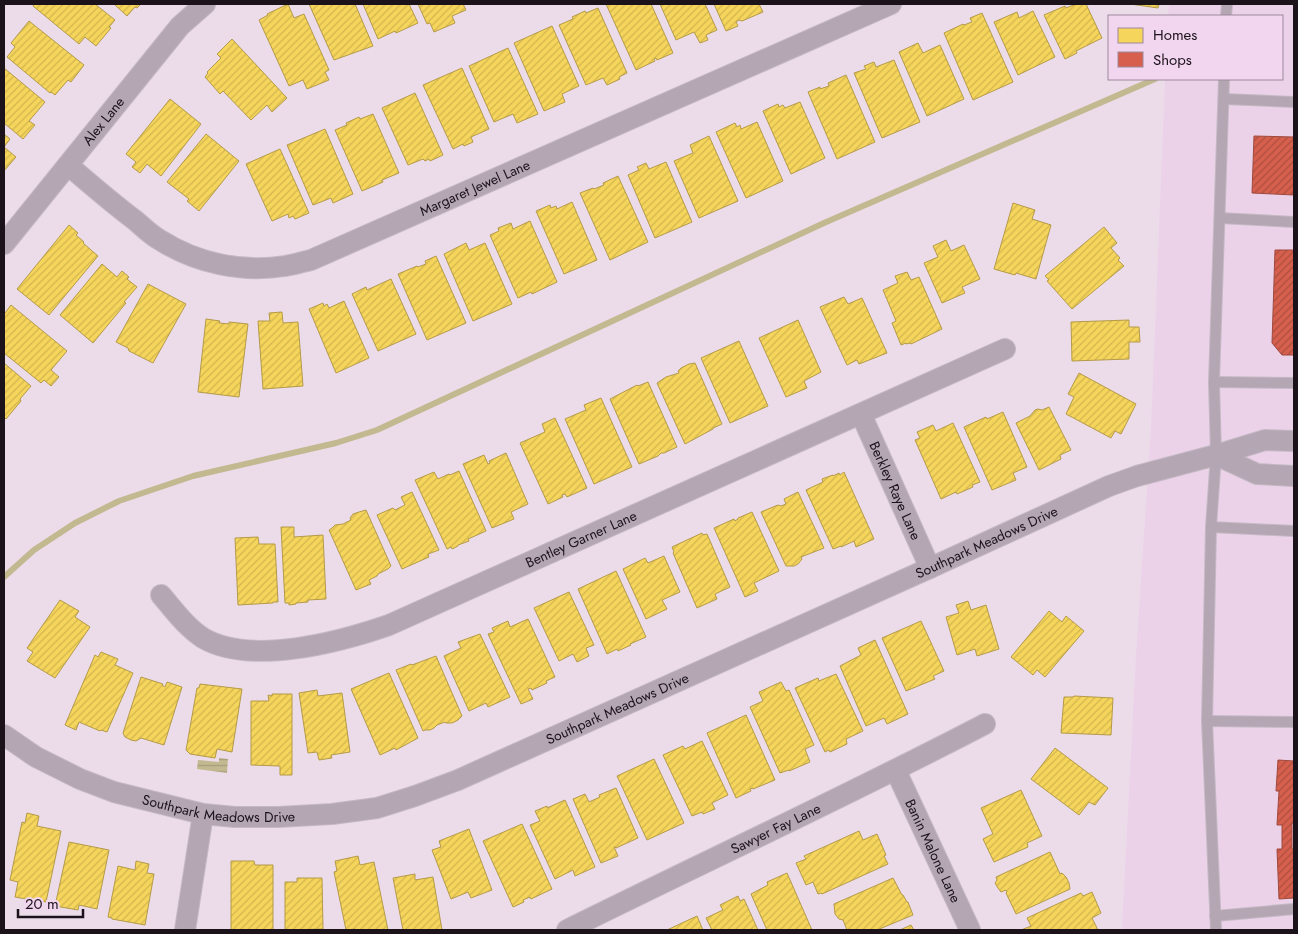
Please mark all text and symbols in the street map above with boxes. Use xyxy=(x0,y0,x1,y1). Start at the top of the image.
legend xyxy=(1108,15,1283,80)
text: Homes xyxy=(1153,24,1197,46)
text: Shops xyxy=(1153,49,1192,71)
street label: Alex Lane xyxy=(78,93,129,150)
street label: Margaret Jewel Lane xyxy=(417,155,533,221)
street label: Berkley Raye Lane xyxy=(865,438,926,543)
street label: Southpark Meadows Drive xyxy=(912,501,1061,583)
street label: Bentley Garner Lane xyxy=(522,505,640,573)
street label: Southpark Meadows Drive xyxy=(543,668,692,749)
street label: Southpark Meadows Drive xyxy=(140,789,296,827)
street label: Banin Malone Lane xyxy=(900,796,966,906)
street label: Sawyer Fay Lane xyxy=(727,798,824,859)
scale bar xyxy=(18,886,82,918)
text: 20 m xyxy=(25,893,59,915)

